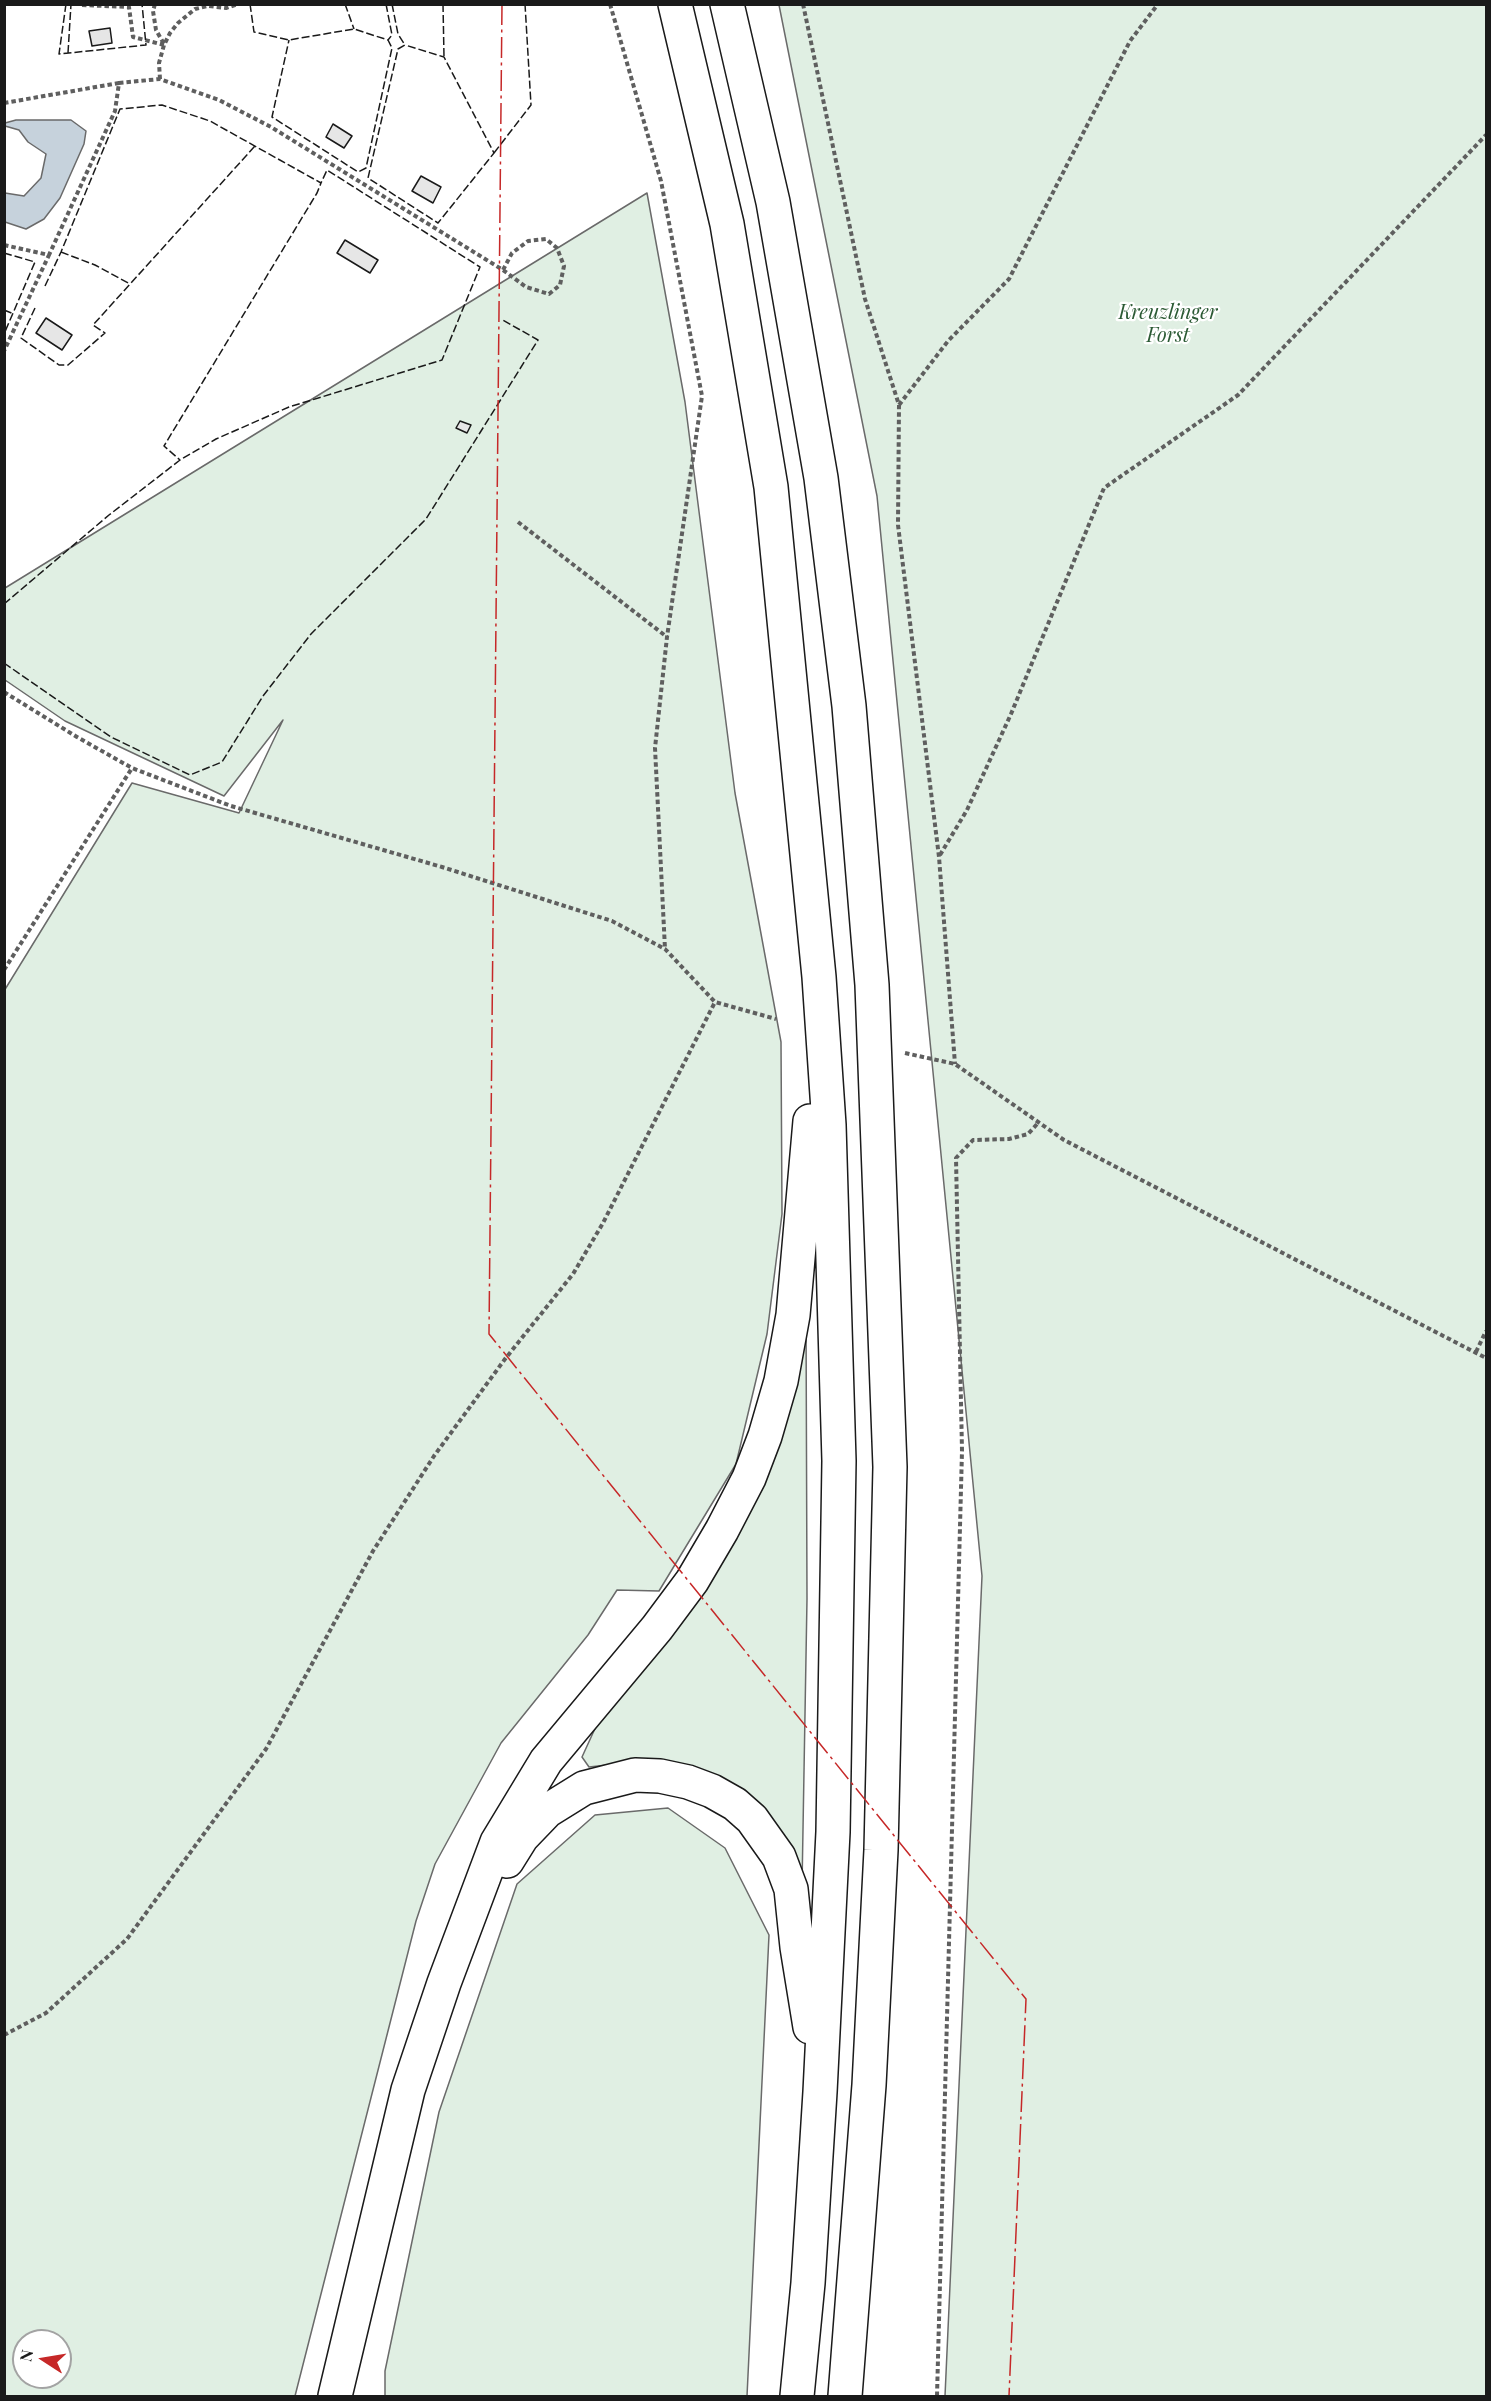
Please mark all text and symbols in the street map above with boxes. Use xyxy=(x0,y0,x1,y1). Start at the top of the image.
park label: Kreuzlinger Forst xyxy=(1119,301,1217,348)
north arrow xyxy=(12,2329,72,2389)
text: N xyxy=(14,2348,37,2363)

